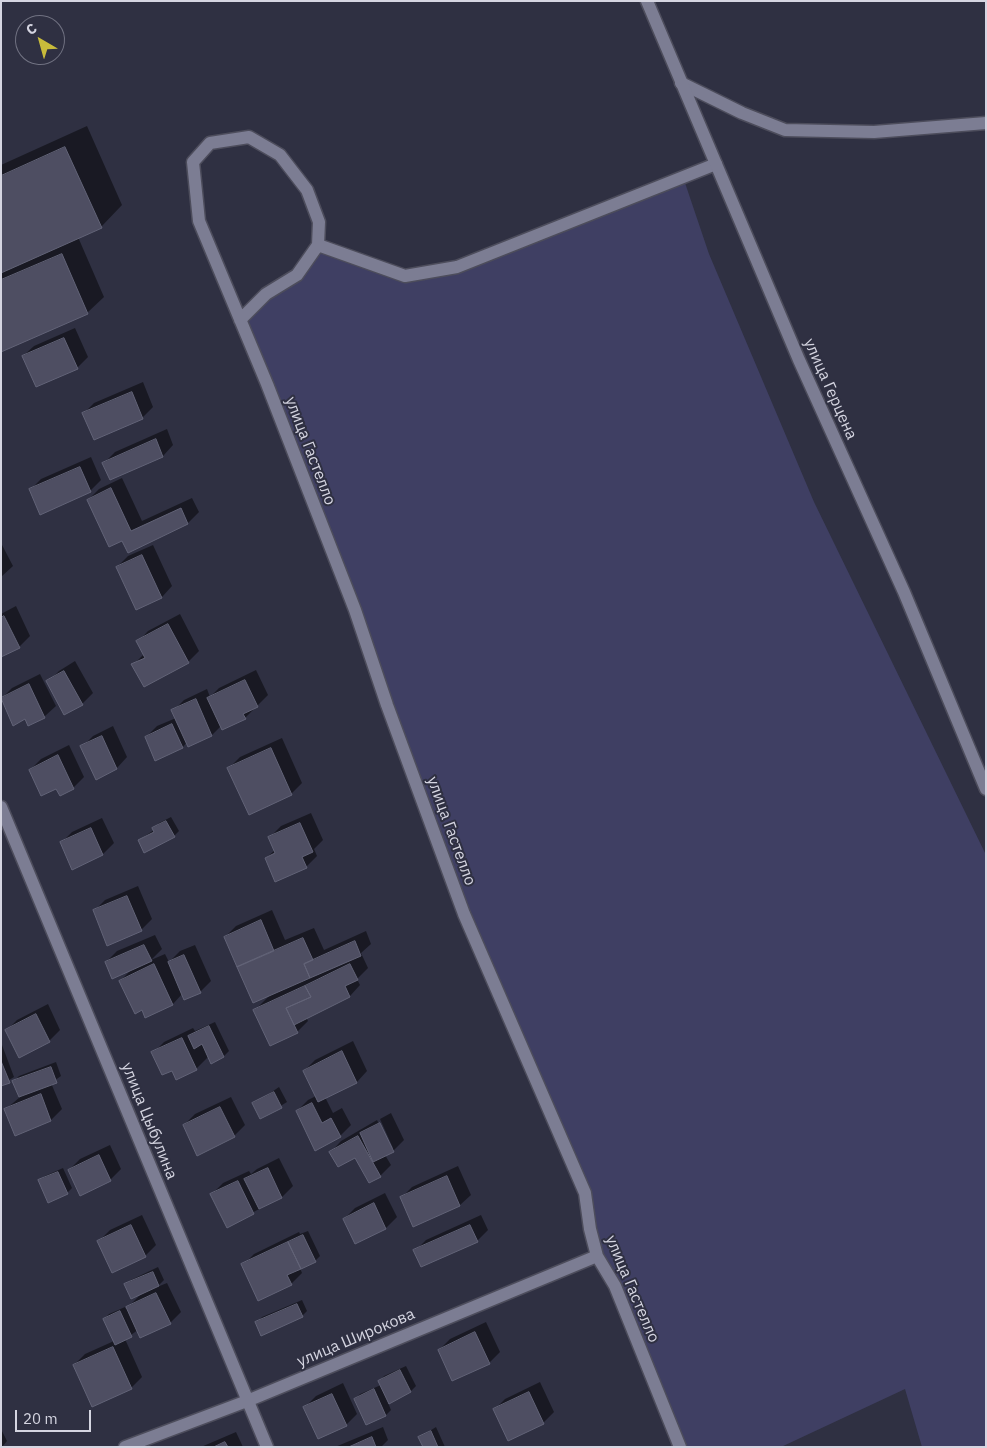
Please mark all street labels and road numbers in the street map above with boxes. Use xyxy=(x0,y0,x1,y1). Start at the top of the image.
street label: улица Герцена xyxy=(799,335,861,443)
street label: улица Гастелло xyxy=(281,394,339,508)
street label: улица Гастелло xyxy=(422,774,480,888)
street label: улица Цыбулина xyxy=(117,1060,181,1182)
street label: улица Гастелло xyxy=(601,1233,663,1345)
street label: улица Широкова xyxy=(294,1305,418,1371)

